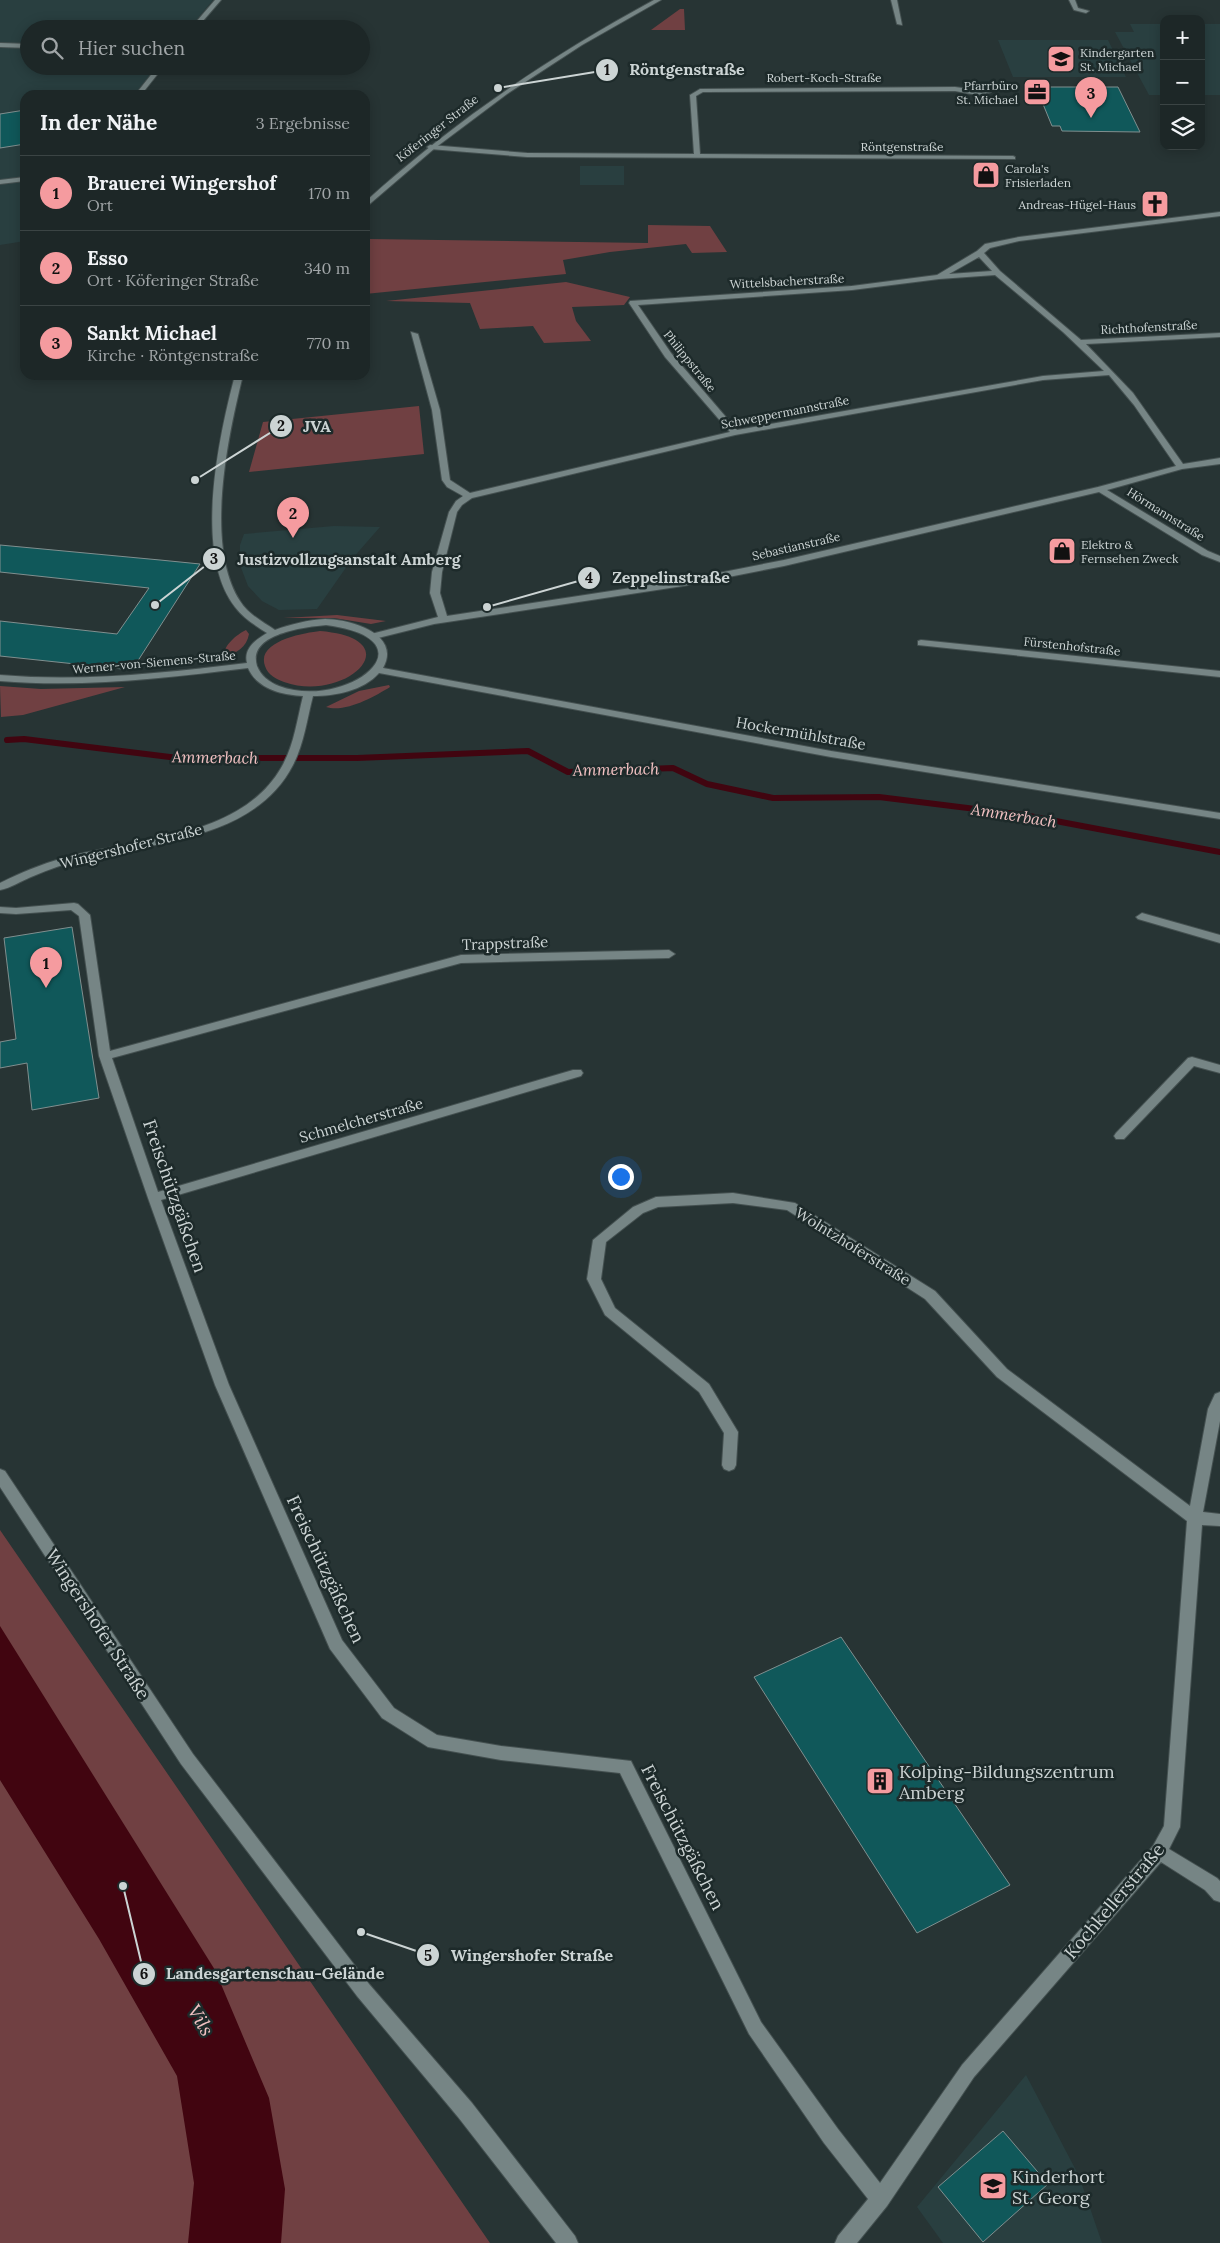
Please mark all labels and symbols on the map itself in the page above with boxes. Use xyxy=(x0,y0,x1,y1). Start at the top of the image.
school or university icon: Kindergarten St. Michael xyxy=(1046,44,1076,74)
place label: Kindergarten St. Michael xyxy=(1080,45,1154,74)
callout: Röntgenstraße xyxy=(594,54,755,85)
text: Röntgenstraße xyxy=(629,59,745,79)
text: 1 xyxy=(604,60,610,79)
street label: Robert-Koch-Straße xyxy=(766,70,882,85)
office icon: Pfarrbüro St. Michael xyxy=(1022,77,1052,107)
pin: 3 xyxy=(1075,77,1107,118)
place label: Pfarrbüro St. Michael xyxy=(957,78,1018,107)
street label: Köferinger Straße xyxy=(393,91,481,165)
street label: Röntgenstraße xyxy=(861,139,944,154)
shop icon: Carola's Frisierladen xyxy=(971,160,1001,190)
place label: Carola's Frisierladen xyxy=(1005,161,1071,190)
church icon: Andreas-Hügel-Haus xyxy=(1140,189,1170,219)
place label: Andreas-Hügel-Haus xyxy=(1018,197,1136,212)
street label: Wittelsbacherstraße xyxy=(729,270,845,291)
street label: Richthofenstraße xyxy=(1100,317,1198,337)
street label: Philippstraße xyxy=(661,327,720,395)
street label: Schweppermannstraße xyxy=(720,392,851,432)
callout: JVA xyxy=(268,410,341,441)
text: 2 xyxy=(277,416,285,435)
text: JVA xyxy=(303,416,331,436)
street label: Hörmannstraße xyxy=(1124,484,1208,544)
pin: 2 xyxy=(277,497,309,538)
street label: Sebastianstraße xyxy=(751,528,842,563)
shop icon: Elektro & Fernsehen Zweck xyxy=(1047,536,1077,566)
place label: Elektro & Fernsehen Zweck xyxy=(1081,537,1179,566)
callout: Justizvollzugsanstalt Amberg xyxy=(202,544,470,575)
text: 3 xyxy=(210,549,218,568)
text: Justizvollzugsanstalt Amberg xyxy=(237,549,462,569)
callout: Zeppelinstraße xyxy=(577,562,740,593)
text: Zeppelinstraße xyxy=(612,567,730,587)
text: 4 xyxy=(585,568,593,587)
street label: Fürstenhofstraße xyxy=(1023,633,1122,659)
street label: Werner-von-Siemens-Straße xyxy=(72,647,237,677)
street label: Hockermühlstraße xyxy=(735,712,867,754)
water label: Ammerbach xyxy=(171,746,258,768)
water label: Ammerbach xyxy=(572,758,659,780)
water label: Ammerbach xyxy=(969,798,1058,832)
street label: Wingershofer Straße xyxy=(58,819,204,873)
street label: Trappstraße xyxy=(461,932,549,954)
pin: 1 xyxy=(30,947,62,988)
street label: Schmelcherstraße xyxy=(297,1093,425,1147)
street label: Freischützgäßchen xyxy=(138,1116,212,1276)
your location xyxy=(608,1164,634,1190)
street label: Wolntzhoferstraße xyxy=(792,1203,914,1289)
street label: Freischützgäßchen xyxy=(282,1491,370,1647)
street label: Wingershofer Straße xyxy=(41,1544,155,1704)
street label: Freischützgäßchen xyxy=(636,1760,730,1914)
place label: Kolping-Bildungszentrum Amberg xyxy=(898,1760,1115,1804)
building icon: Kolping-Bildungszentrum Amberg xyxy=(865,1766,895,1796)
street label: Kochkellerstraße xyxy=(1059,1838,1169,1963)
callout: Wingershofer Straße xyxy=(416,1940,623,1971)
text: Wingershofer Straße xyxy=(451,1945,614,1965)
text: 5 xyxy=(424,1946,432,1965)
callout: Landesgartenschau-Gelände xyxy=(131,1958,395,1989)
text: Landesgartenschau-Gelände xyxy=(166,1963,385,1983)
text: 6 xyxy=(140,1964,148,1983)
water label: Vils xyxy=(182,2000,220,2040)
place label: Kinderhort St. Georg xyxy=(1012,2165,1105,2209)
school or university icon: Kinderhort St. Georg xyxy=(978,2171,1008,2201)

